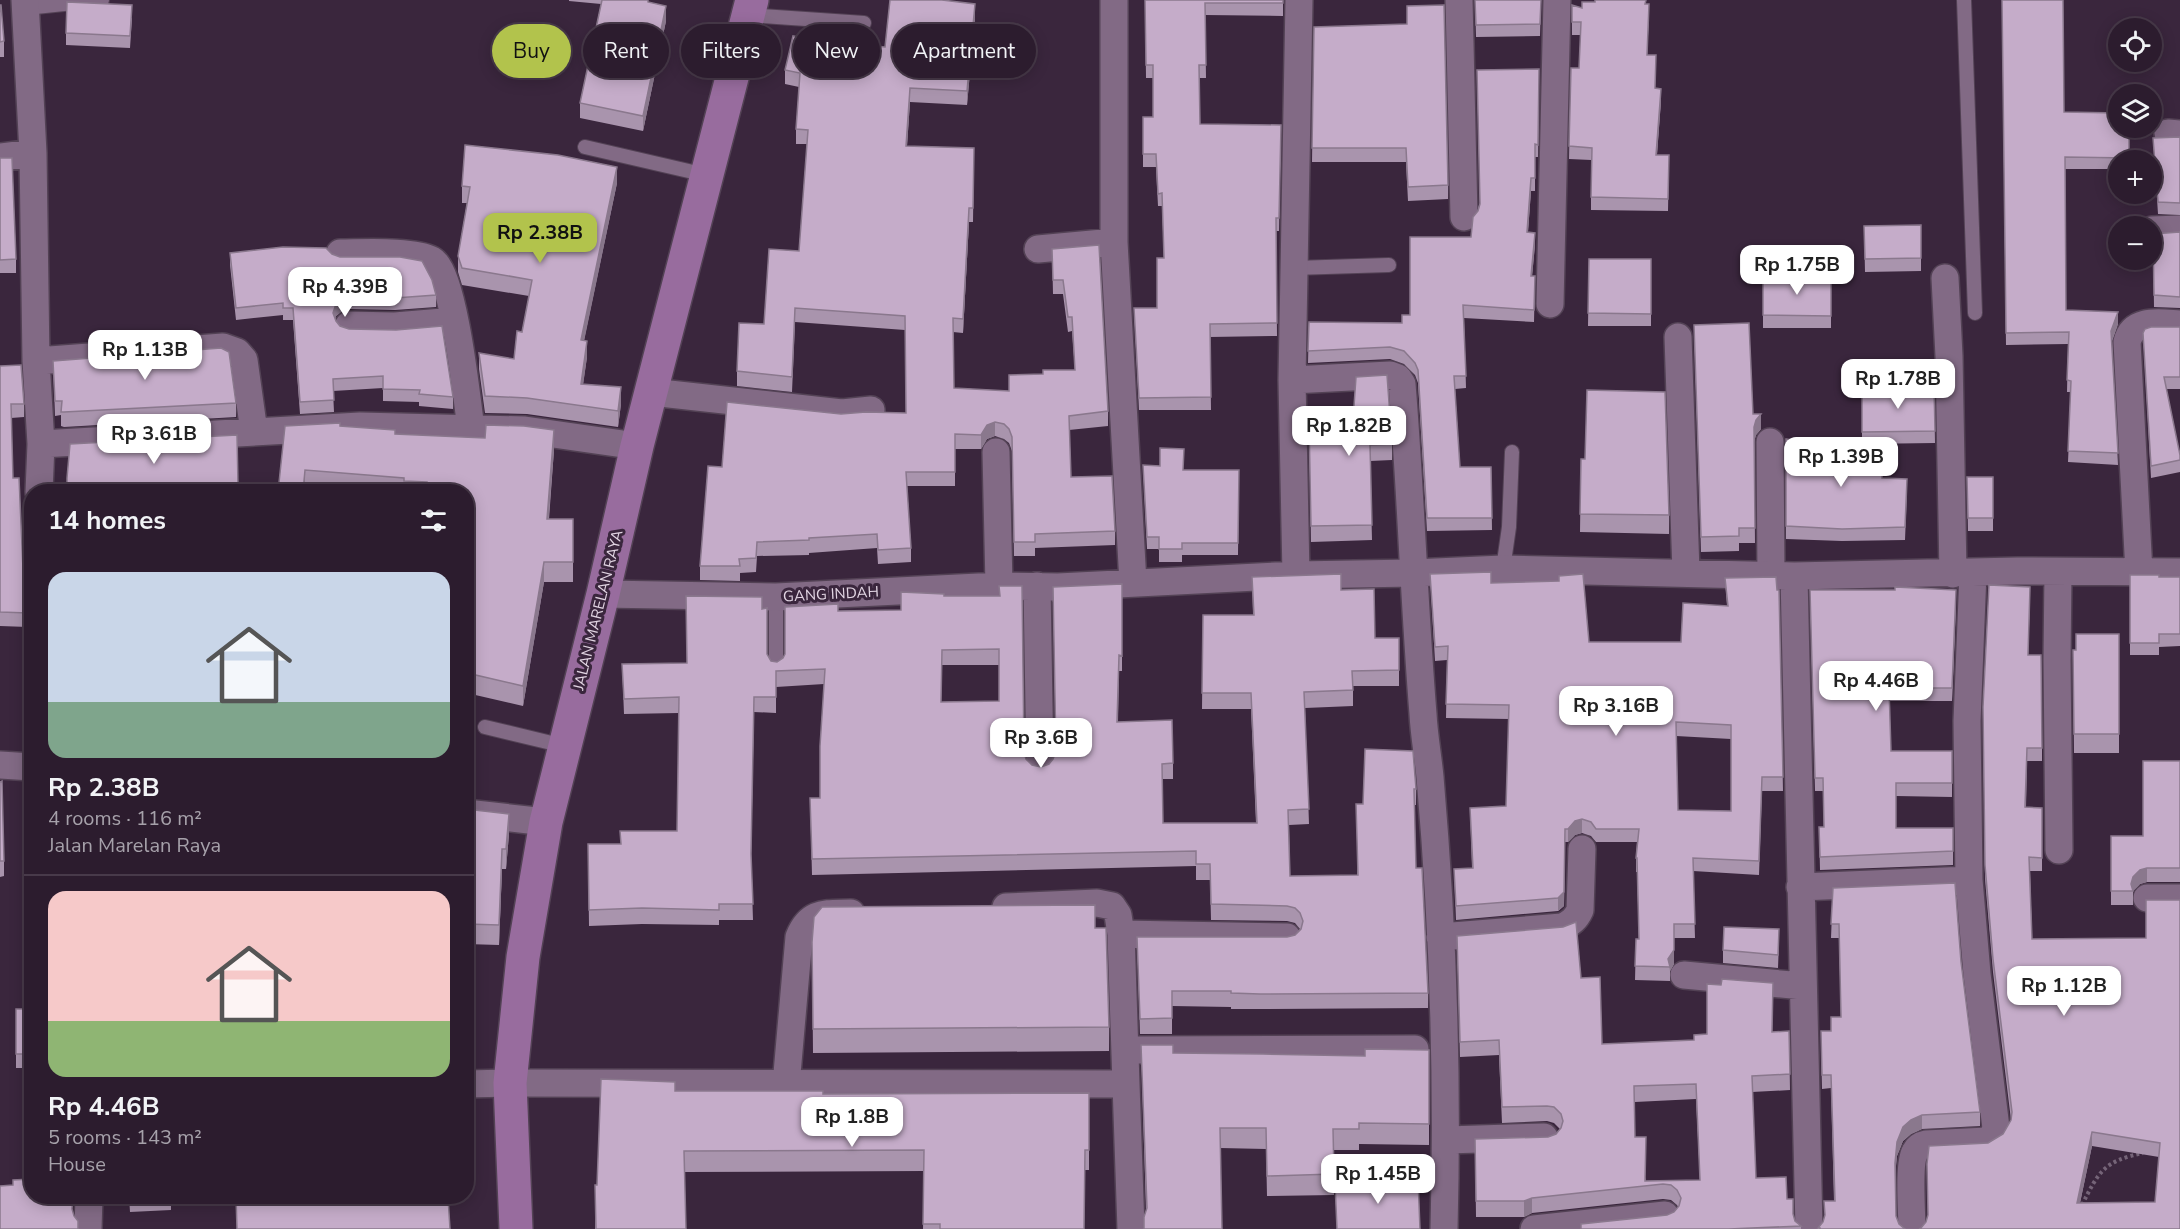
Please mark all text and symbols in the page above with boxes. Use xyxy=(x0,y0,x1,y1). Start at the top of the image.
map controls xyxy=(2108,18,2162,270)
button: locate xyxy=(2108,18,2162,72)
chip: Buy xyxy=(492,24,571,78)
chip: Rent xyxy=(583,24,669,78)
chip: Filters xyxy=(681,24,781,78)
chip: New xyxy=(793,24,880,78)
chip: Apartment xyxy=(892,24,1036,78)
button: layers xyxy=(2108,84,2162,138)
button: + xyxy=(2108,150,2162,204)
pin: Rp 2.38B xyxy=(478,213,602,264)
button: − xyxy=(2108,216,2162,270)
text: Rp 2.38B xyxy=(497,219,583,246)
pin: Rp 1.75B xyxy=(1735,245,1859,296)
text: Rp 1.75B xyxy=(1754,251,1840,278)
pin: Rp 4.39B xyxy=(283,267,407,318)
text: Rp 4.39B xyxy=(302,273,388,300)
pin: Rp 1.13B xyxy=(83,330,207,381)
text: Rp 1.13B xyxy=(102,336,188,363)
pin: Rp 1.78B xyxy=(1836,359,1960,410)
text: Rp 1.78B xyxy=(1855,365,1941,392)
pin: Rp 1.82B xyxy=(1287,406,1411,457)
text: Rp 1.82B xyxy=(1306,412,1392,439)
pin: Rp 3.61B xyxy=(92,414,216,465)
text: Rp 3.61B xyxy=(111,420,197,447)
pin: Rp 1.39B xyxy=(1779,437,1903,488)
text: Rp 1.39B xyxy=(1798,443,1884,470)
text: 14 homes xyxy=(48,503,166,538)
icon: filters xyxy=(417,504,450,537)
street label: JALAN MARELAN RAYA xyxy=(568,528,628,693)
street label: GANG INDAH xyxy=(783,582,879,606)
icon: home xyxy=(195,611,303,719)
pin: Rp 4.46B xyxy=(1814,661,1938,712)
text: Rp 4.46B xyxy=(1833,667,1919,694)
pin: Rp 3.16B xyxy=(1554,686,1678,737)
text: Rp 3.16B xyxy=(1573,692,1659,719)
pin: Rp 3.6B xyxy=(986,718,1096,769)
text: Rp 3.6B xyxy=(1004,724,1078,751)
text: Rp 2.38B xyxy=(48,770,160,805)
text: 4 rooms · 116 m² xyxy=(48,805,202,832)
text: Jalan Marelan Raya xyxy=(48,832,221,859)
icon: home xyxy=(195,930,303,1038)
pin: Rp 1.12B xyxy=(2002,966,2126,1017)
text: Rp 1.12B xyxy=(2021,972,2107,999)
text: Rp 4.46B xyxy=(48,1089,160,1124)
pin: Rp 1.8B xyxy=(797,1097,907,1148)
text: Rp 1.8B xyxy=(815,1103,889,1130)
text: 5 rooms · 143 m² xyxy=(48,1124,202,1151)
text: House xyxy=(48,1151,106,1178)
pin: Rp 1.45B xyxy=(1316,1154,1440,1205)
text: Rp 1.45B xyxy=(1335,1160,1421,1187)

